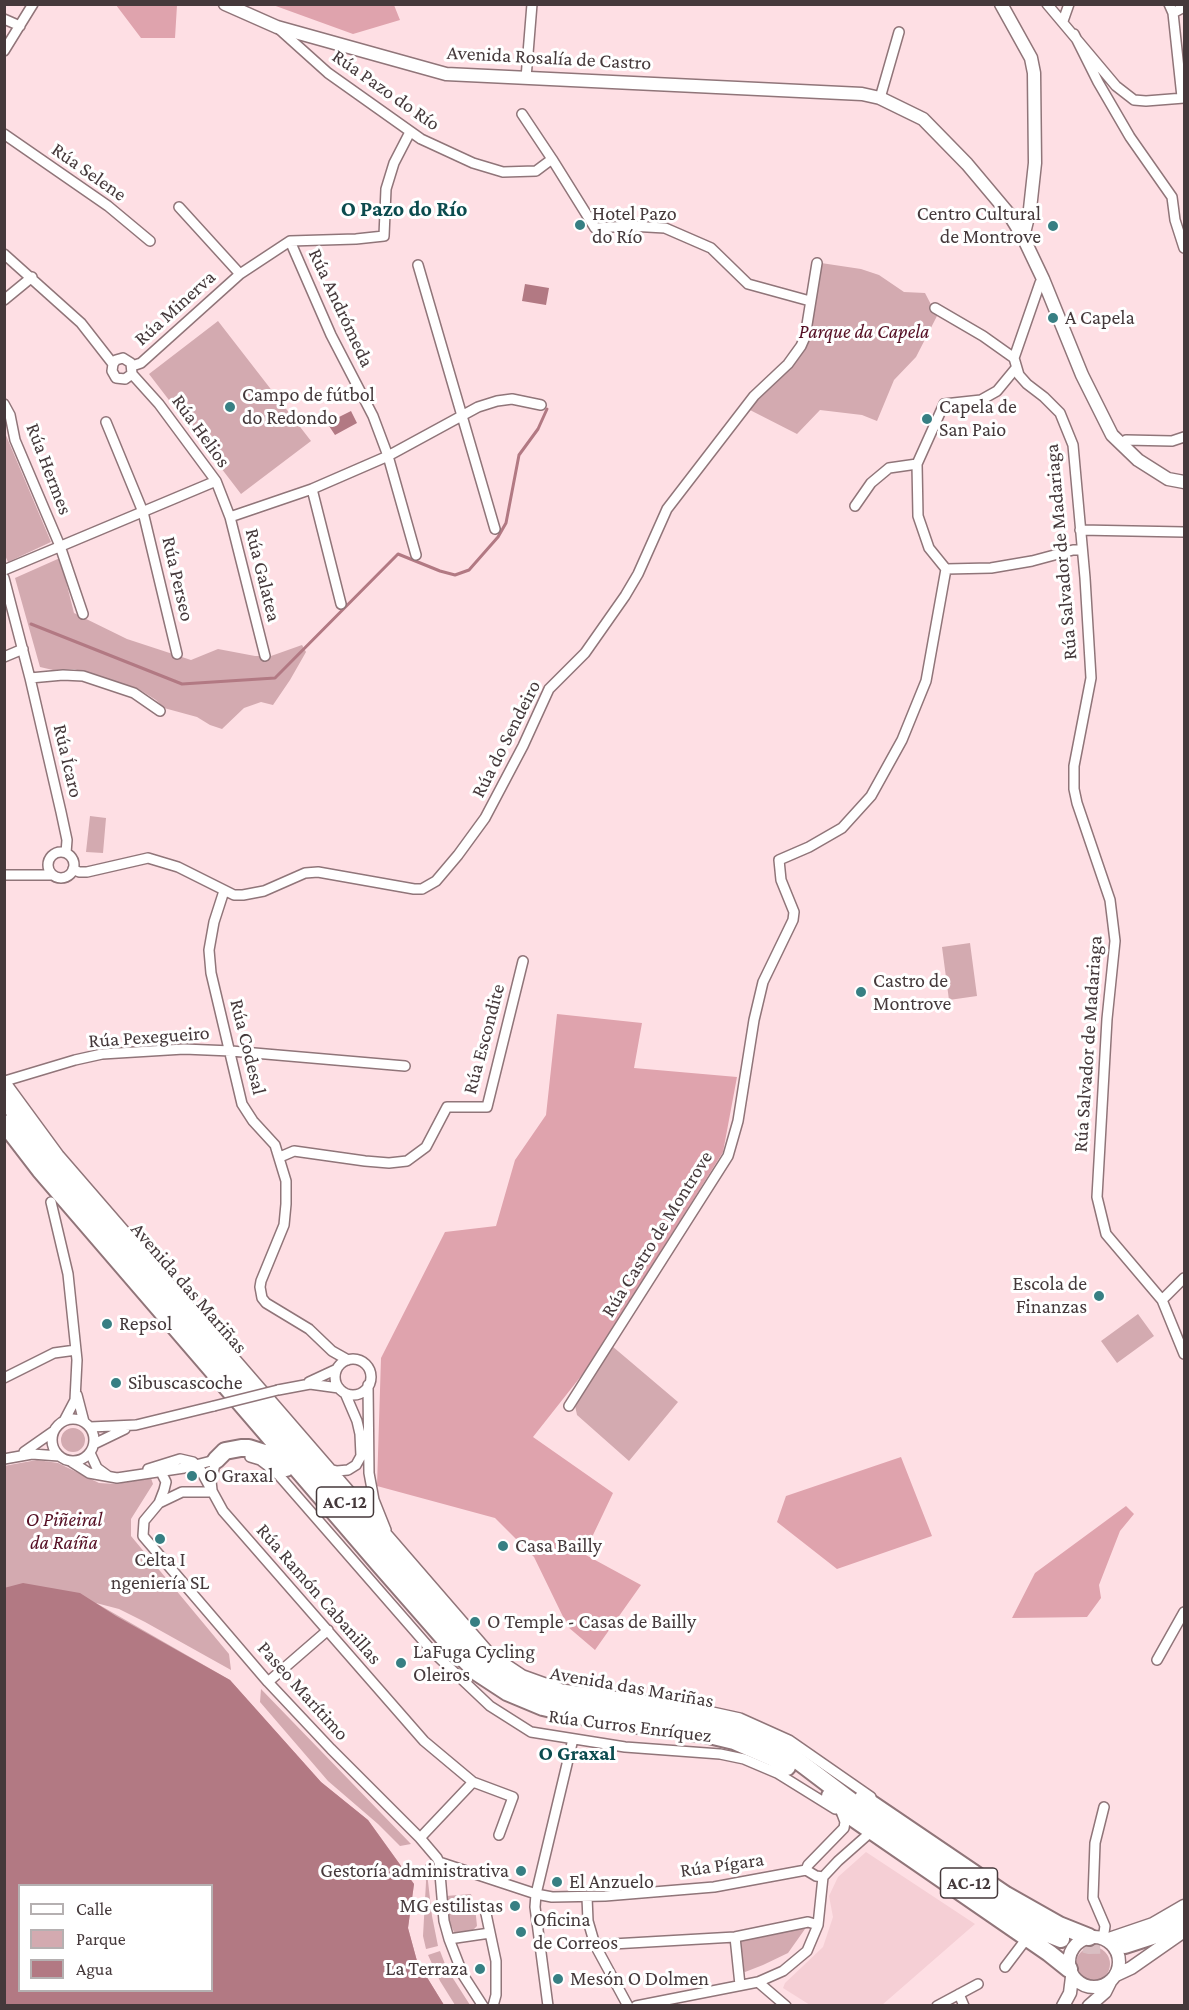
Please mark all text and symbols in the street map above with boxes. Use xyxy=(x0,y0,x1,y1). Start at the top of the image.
street label: Avenida Rosalía de Castro xyxy=(446,41,652,75)
street label: Rúa Pazo do Río xyxy=(327,44,445,136)
street label: Rúa Selene xyxy=(47,137,131,207)
district label: O Pazo do Río xyxy=(341,196,467,222)
place label: Hotel Pazo do Río xyxy=(592,202,677,249)
place label: Centro Cultural de Montrove xyxy=(917,202,1041,249)
marker: Hotel Pazo do Río xyxy=(573,218,587,232)
marker: Centro Cultural de Montrove xyxy=(1046,219,1060,233)
street label: Rúa Andrómeda xyxy=(303,245,379,371)
street label: Rúa Minerva xyxy=(129,265,221,351)
place label: A Capela xyxy=(1065,306,1135,330)
marker: A Capela xyxy=(1046,311,1060,325)
park label: Parque da Capela xyxy=(798,320,930,344)
place label: Campo de fútbol do Redondo xyxy=(242,383,375,430)
street label: Rúa Helios xyxy=(166,390,236,472)
place label: Capela de San Paio xyxy=(939,395,1017,442)
marker: Campo de fútbol do Redondo xyxy=(223,400,237,414)
marker: Capela de San Paio xyxy=(920,412,934,426)
street label: Rúa Hermes xyxy=(21,420,77,518)
street label: Rúa Salvador de Madariaga xyxy=(1040,443,1082,661)
street label: Rúa Galatea xyxy=(240,526,286,624)
street label: Rúa Perseo xyxy=(157,534,199,624)
street label: Rúa do Sendeiro xyxy=(466,676,546,802)
street label: Rúa Ícaro xyxy=(48,722,88,800)
street label: Rúa Salvador de Madariaga xyxy=(1068,935,1108,1153)
place label: Castro de Montrove xyxy=(873,969,951,1016)
street label: Rúa Escondite xyxy=(458,981,510,1097)
marker: Castro de Montrove xyxy=(854,985,868,999)
street label: Rúa Codesal xyxy=(225,997,271,1097)
street label: Rúa Pexegueiro xyxy=(88,1021,210,1053)
street label: Rúa Castro de Montrove xyxy=(596,1146,718,1322)
street label: Avenida das Mariñas xyxy=(126,1218,252,1358)
place label: Escola de Finanzas xyxy=(1013,1272,1087,1319)
marker: Escola de Finanzas xyxy=(1092,1289,1106,1303)
place label: Repsol xyxy=(119,1312,172,1336)
marker: Repsol xyxy=(100,1317,114,1331)
place label: Sibuscascoche xyxy=(128,1371,243,1395)
marker: Sibuscascoche xyxy=(109,1376,123,1390)
place label: O Graxal xyxy=(204,1464,274,1488)
marker: O Graxal xyxy=(185,1469,199,1483)
road number: AC-12 xyxy=(316,1487,374,1517)
park label: O Piñeiral da Raíña xyxy=(26,1508,102,1555)
street label: Rúa Ramón Cabanillas xyxy=(251,1518,387,1670)
marker: Celta I ngeniería SL xyxy=(153,1532,167,1546)
place label: Casa Bailly xyxy=(515,1534,602,1558)
marker: Casa Bailly xyxy=(496,1539,510,1553)
place label: Celta I ngeniería SL xyxy=(111,1548,209,1595)
place label: O Temple - Casas de Bailly xyxy=(487,1610,696,1634)
marker: O Temple - Casas de Bailly xyxy=(468,1615,482,1629)
street label: Paseo Marítimo xyxy=(252,1636,354,1746)
place label: LaFuga Cycling Oleiros xyxy=(413,1640,535,1687)
marker: LaFuga Cycling Oleiros xyxy=(394,1656,408,1670)
street label: Avenida das Mariñas xyxy=(548,1661,716,1713)
street label: Rúa Curros Enríquez xyxy=(547,1704,713,1748)
district label: O Graxal xyxy=(538,1741,616,1767)
street label: Rúa Pígara xyxy=(678,1847,766,1883)
place label: Gestoría administrativa xyxy=(320,1859,509,1883)
marker: Gestoría administrativa xyxy=(514,1864,528,1878)
road number: AC-12 xyxy=(940,1868,998,1898)
place label: El Anzuelo xyxy=(569,1870,654,1894)
marker: El Anzuelo xyxy=(550,1875,564,1889)
legend xyxy=(18,1884,213,1992)
place label: MG estilistas xyxy=(400,1894,503,1918)
text: Calle xyxy=(76,1899,112,1919)
marker: MG estilistas xyxy=(508,1899,522,1913)
place label: Oficina de Correos xyxy=(533,1908,618,1955)
marker: Oficina de Correos xyxy=(514,1925,528,1939)
text: Parque xyxy=(76,1929,126,1949)
place label: La Terraza xyxy=(385,1957,468,1981)
text: Agua xyxy=(76,1959,113,1979)
marker: La Terraza xyxy=(473,1962,487,1976)
place label: Mesón O Dolmen xyxy=(570,1967,709,1991)
marker: Mesón O Dolmen xyxy=(551,1972,565,1986)

